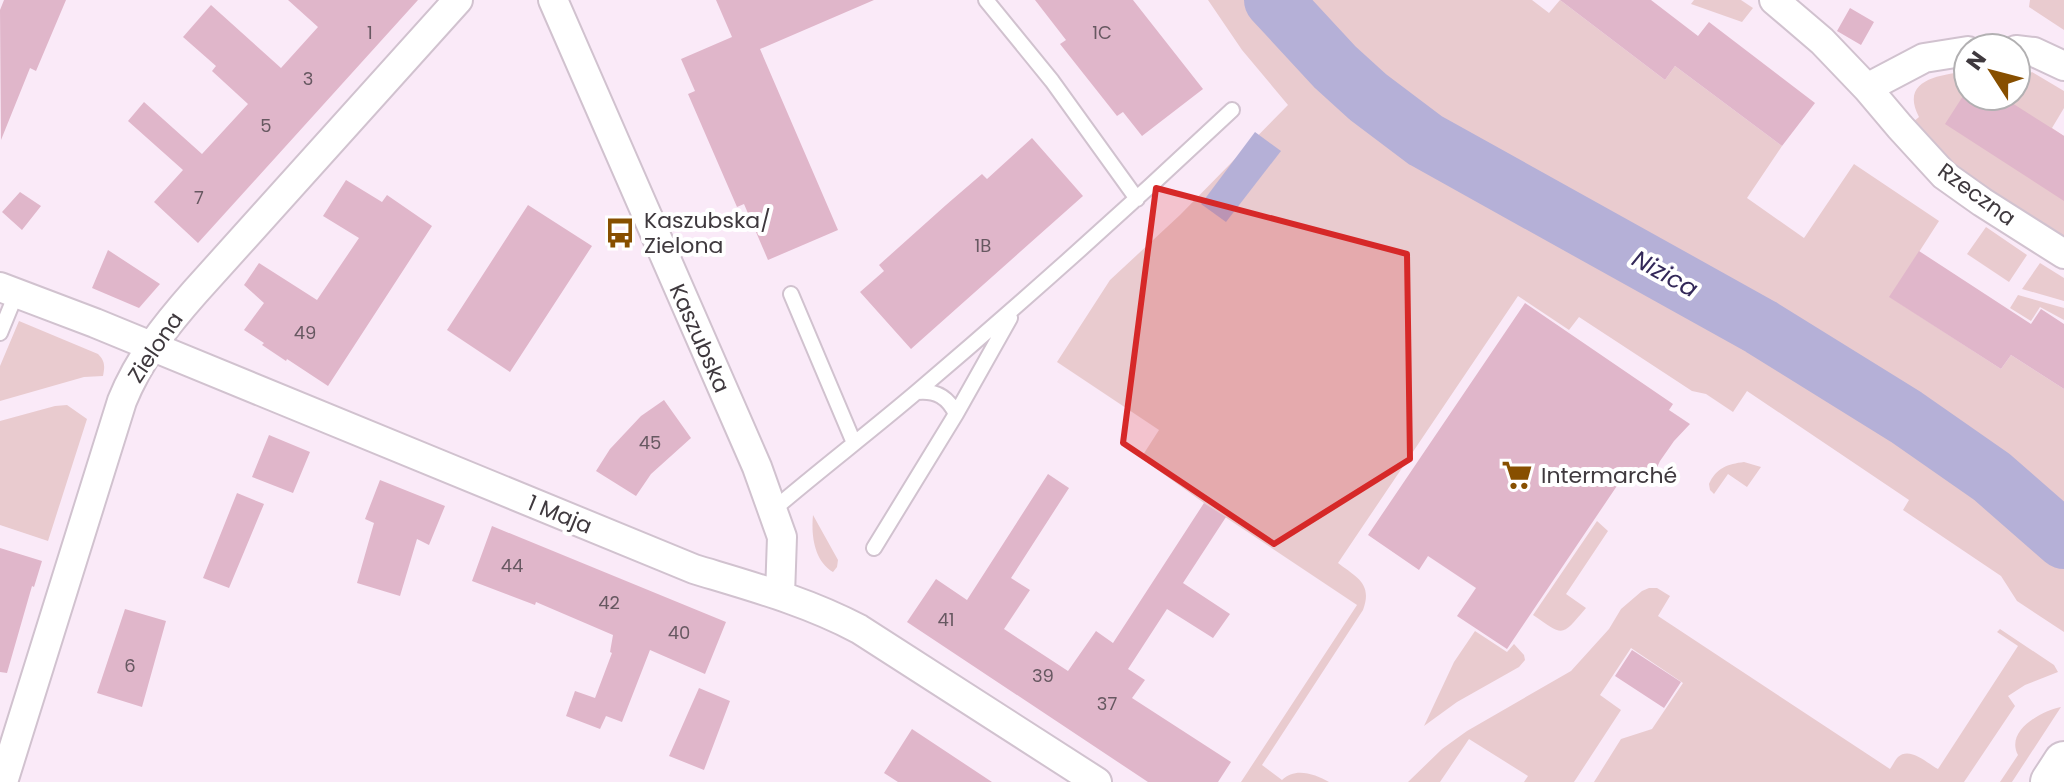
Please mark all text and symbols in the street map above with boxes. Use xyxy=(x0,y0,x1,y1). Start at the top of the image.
house number: 1 xyxy=(367,20,373,45)
house number: 1C xyxy=(1092,20,1112,45)
north arrow xyxy=(1952,32,2032,112)
text: N xyxy=(1959,45,1994,76)
house number: 3 xyxy=(303,66,313,91)
house number: 5 xyxy=(260,113,272,138)
street label: Rzeczna xyxy=(1931,156,2022,233)
house number: 7 xyxy=(194,185,204,210)
place label: Kaszubska/ Zielona xyxy=(644,205,771,261)
bus stop icon: Kaszubska/ Zielona xyxy=(603,216,637,250)
house number: 1B xyxy=(975,233,991,258)
water label: Nizica xyxy=(1626,242,1704,305)
street label: Kaszubska xyxy=(662,279,737,398)
street label: Zielona xyxy=(120,306,190,389)
house number: 49 xyxy=(294,320,316,345)
house number: 45 xyxy=(639,430,661,455)
supermarket icon: Intermarché xyxy=(1500,458,1534,492)
place label: Intermarché xyxy=(1541,460,1677,491)
street label: 1 Maja xyxy=(523,488,597,541)
house number: 44 xyxy=(501,553,523,578)
house number: 42 xyxy=(598,590,620,615)
house number: 41 xyxy=(937,607,955,632)
house number: 40 xyxy=(668,620,690,645)
house number: 6 xyxy=(124,653,136,678)
house number: 39 xyxy=(1032,663,1054,688)
house number: 37 xyxy=(1097,691,1117,716)

